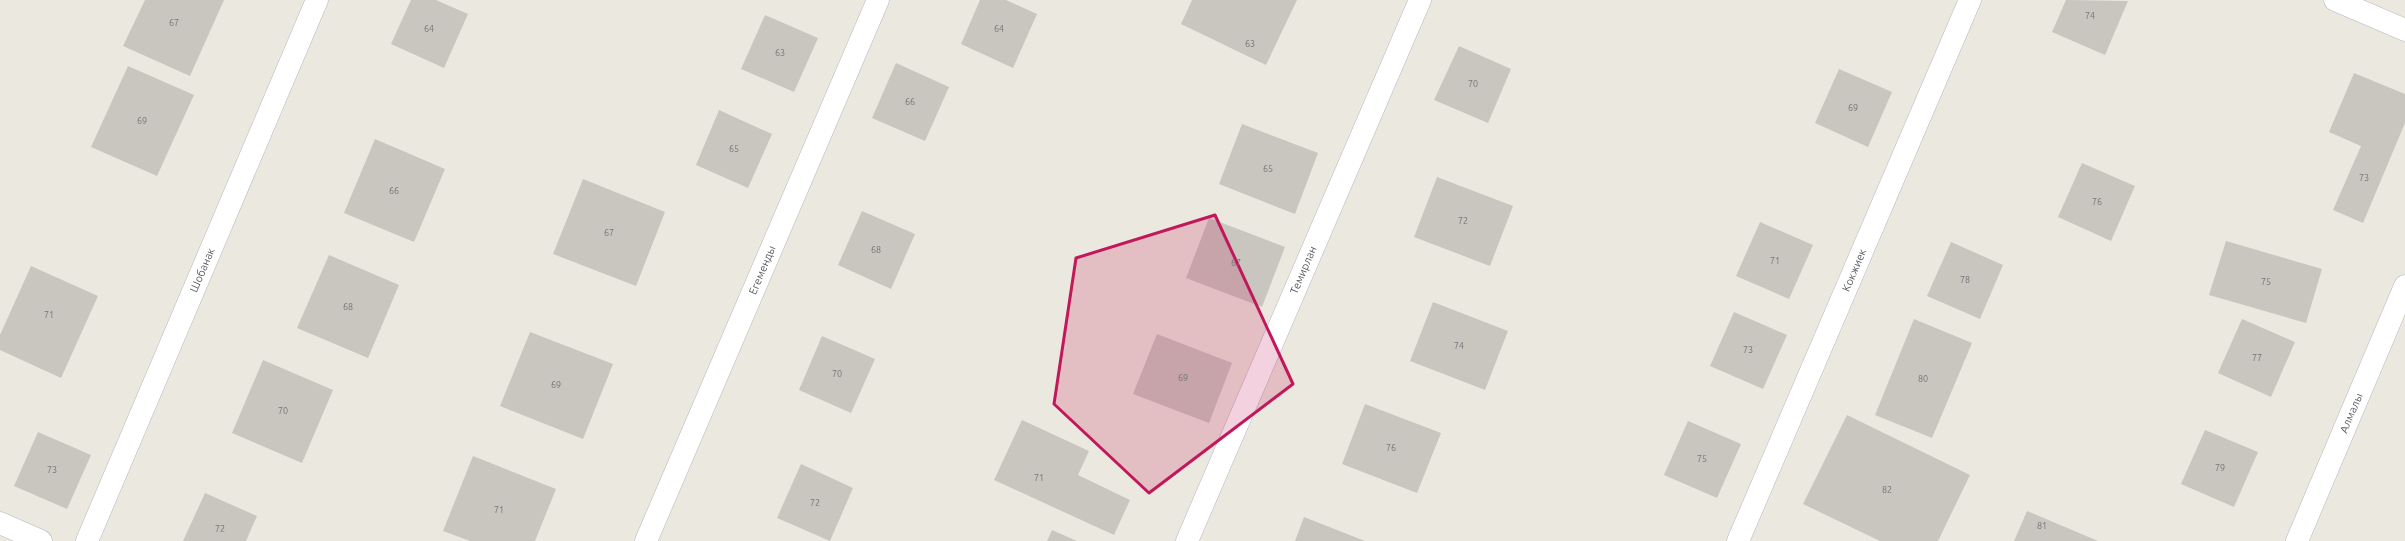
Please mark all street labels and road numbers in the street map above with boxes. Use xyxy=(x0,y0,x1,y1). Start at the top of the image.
street label: Егеменды xyxy=(746,244,778,296)
street label: Темирлан xyxy=(1287,244,1319,296)
street label: Шобанак xyxy=(187,246,217,294)
street label: Кокжиек xyxy=(1840,246,1869,293)
street label: Алмалы xyxy=(2337,391,2365,435)

